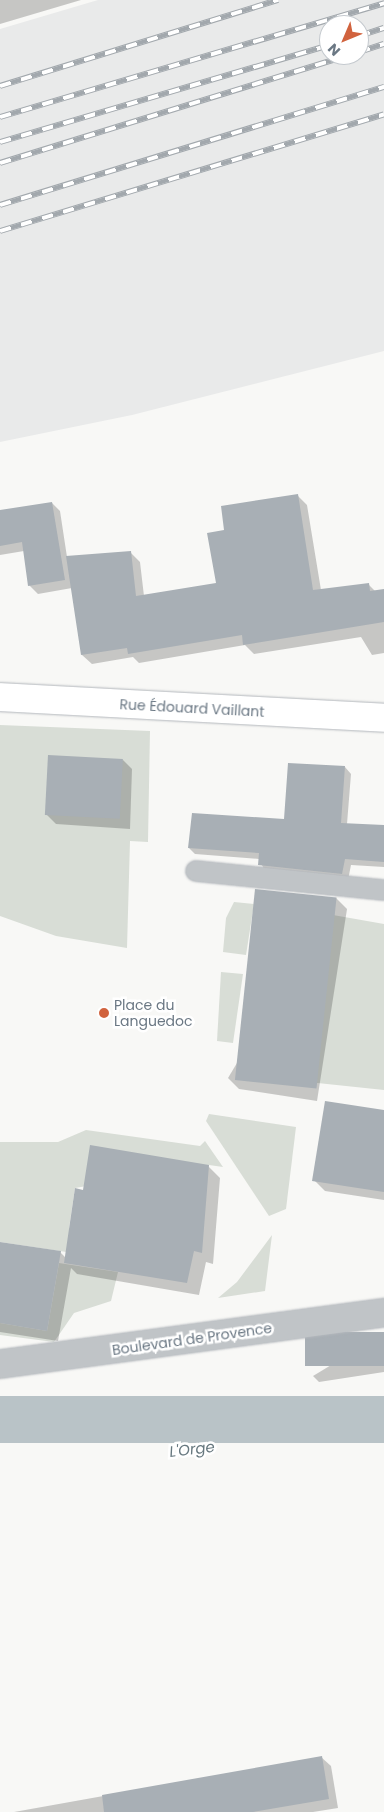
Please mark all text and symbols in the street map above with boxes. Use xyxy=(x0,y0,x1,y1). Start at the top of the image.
north arrow xyxy=(319,15,369,65)
text: N xyxy=(323,39,345,61)
street label: Rue Édouard Vaillant xyxy=(119,696,265,720)
place label: Place du Languedoc xyxy=(114,997,192,1030)
marker: Place du Languedoc xyxy=(98,1007,110,1019)
street label: Boulevard de Provence xyxy=(111,1319,273,1359)
water label: L'Orge xyxy=(168,1437,216,1461)

